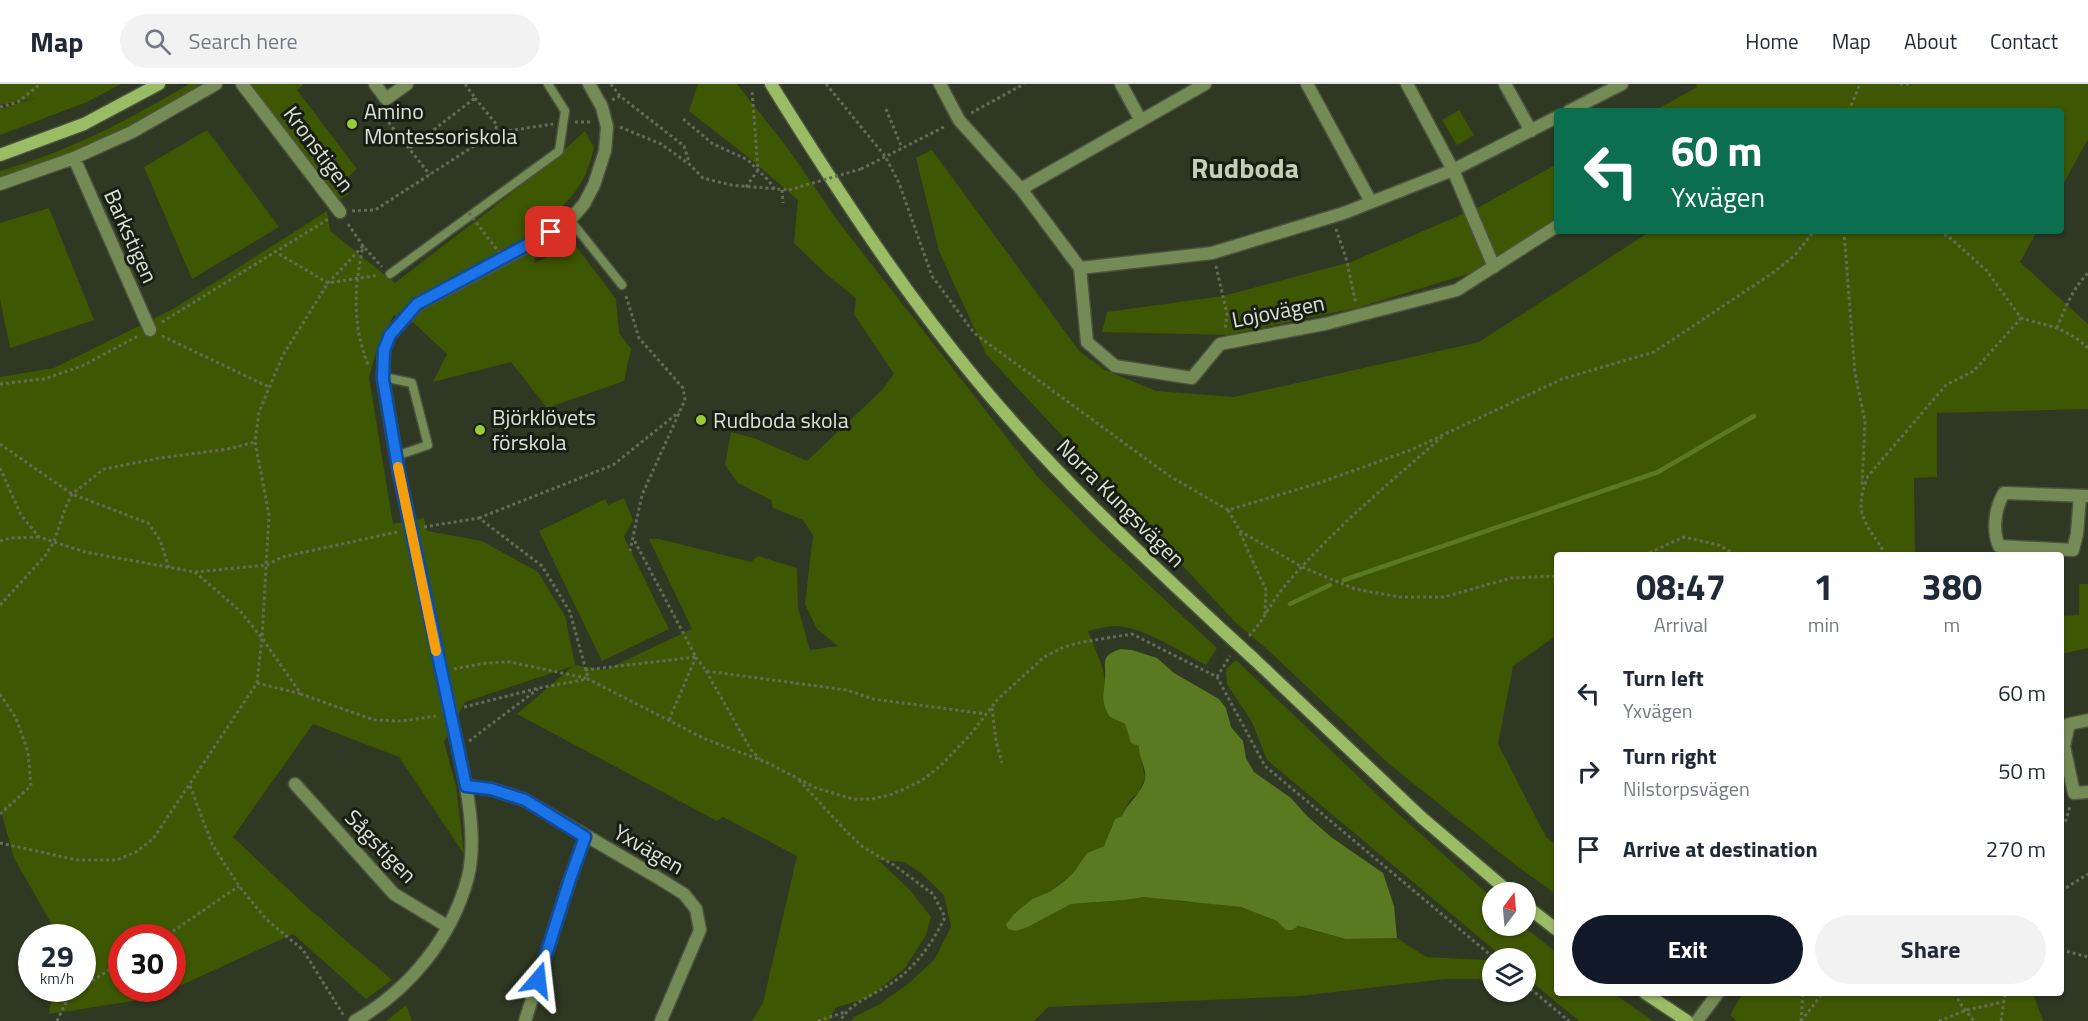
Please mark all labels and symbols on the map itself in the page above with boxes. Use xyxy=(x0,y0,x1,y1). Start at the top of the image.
place label: Amino Montessoriskola xyxy=(364,94,517,153)
street label: Kronstigen xyxy=(275,99,363,199)
marker: Amino Montessoriskola xyxy=(345,117,359,131)
district label: Rudboda xyxy=(1191,146,1299,189)
street label: Barkstigen xyxy=(95,184,167,288)
pin xyxy=(525,206,576,257)
street label: Lojovägen xyxy=(1229,285,1327,337)
place label: Björklövets förskola xyxy=(492,400,596,459)
place label: Rudboda skola xyxy=(713,403,849,437)
marker: Rudboda skola xyxy=(694,413,708,427)
marker: Björklövets förskola xyxy=(473,423,487,437)
street label: Norra Kungsvägen xyxy=(1049,431,1193,575)
street label: Sågstigen xyxy=(337,801,425,891)
street label: Yxvägen xyxy=(607,815,691,883)
north arrow xyxy=(1482,882,1536,936)
speed limit sign: 30 xyxy=(108,924,186,1002)
position arrow xyxy=(506,948,570,1012)

